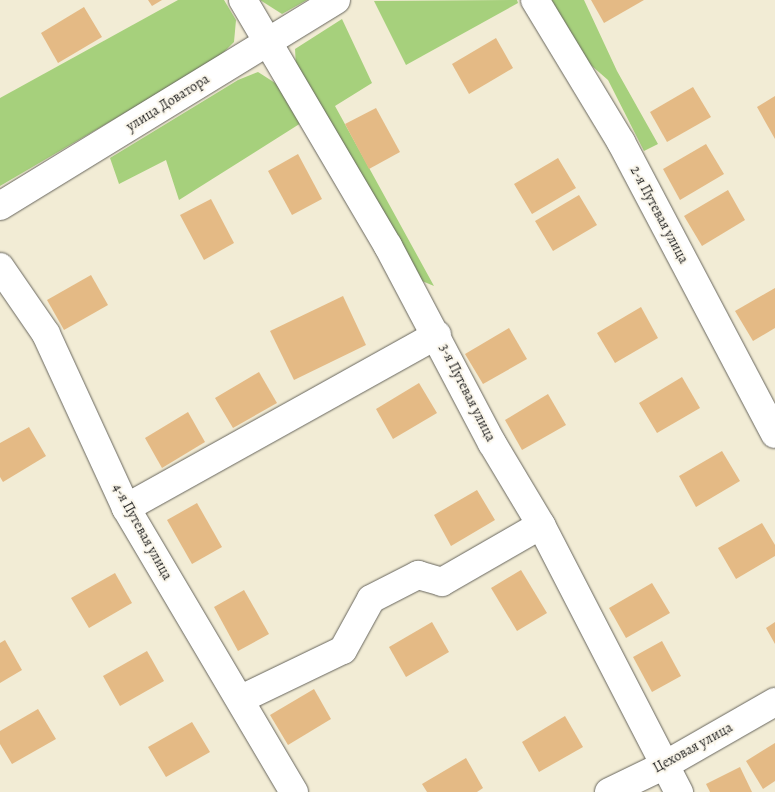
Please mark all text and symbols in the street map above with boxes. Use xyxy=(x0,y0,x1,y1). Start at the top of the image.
street label: улица Доватора xyxy=(123,71,213,135)
street label: 2-я Путевая улица xyxy=(626,163,692,267)
street label: 3-я Путевая улица xyxy=(435,341,499,445)
street label: 4-я Путевая улица xyxy=(109,481,175,583)
street label: Цеховая улица xyxy=(650,719,736,777)

